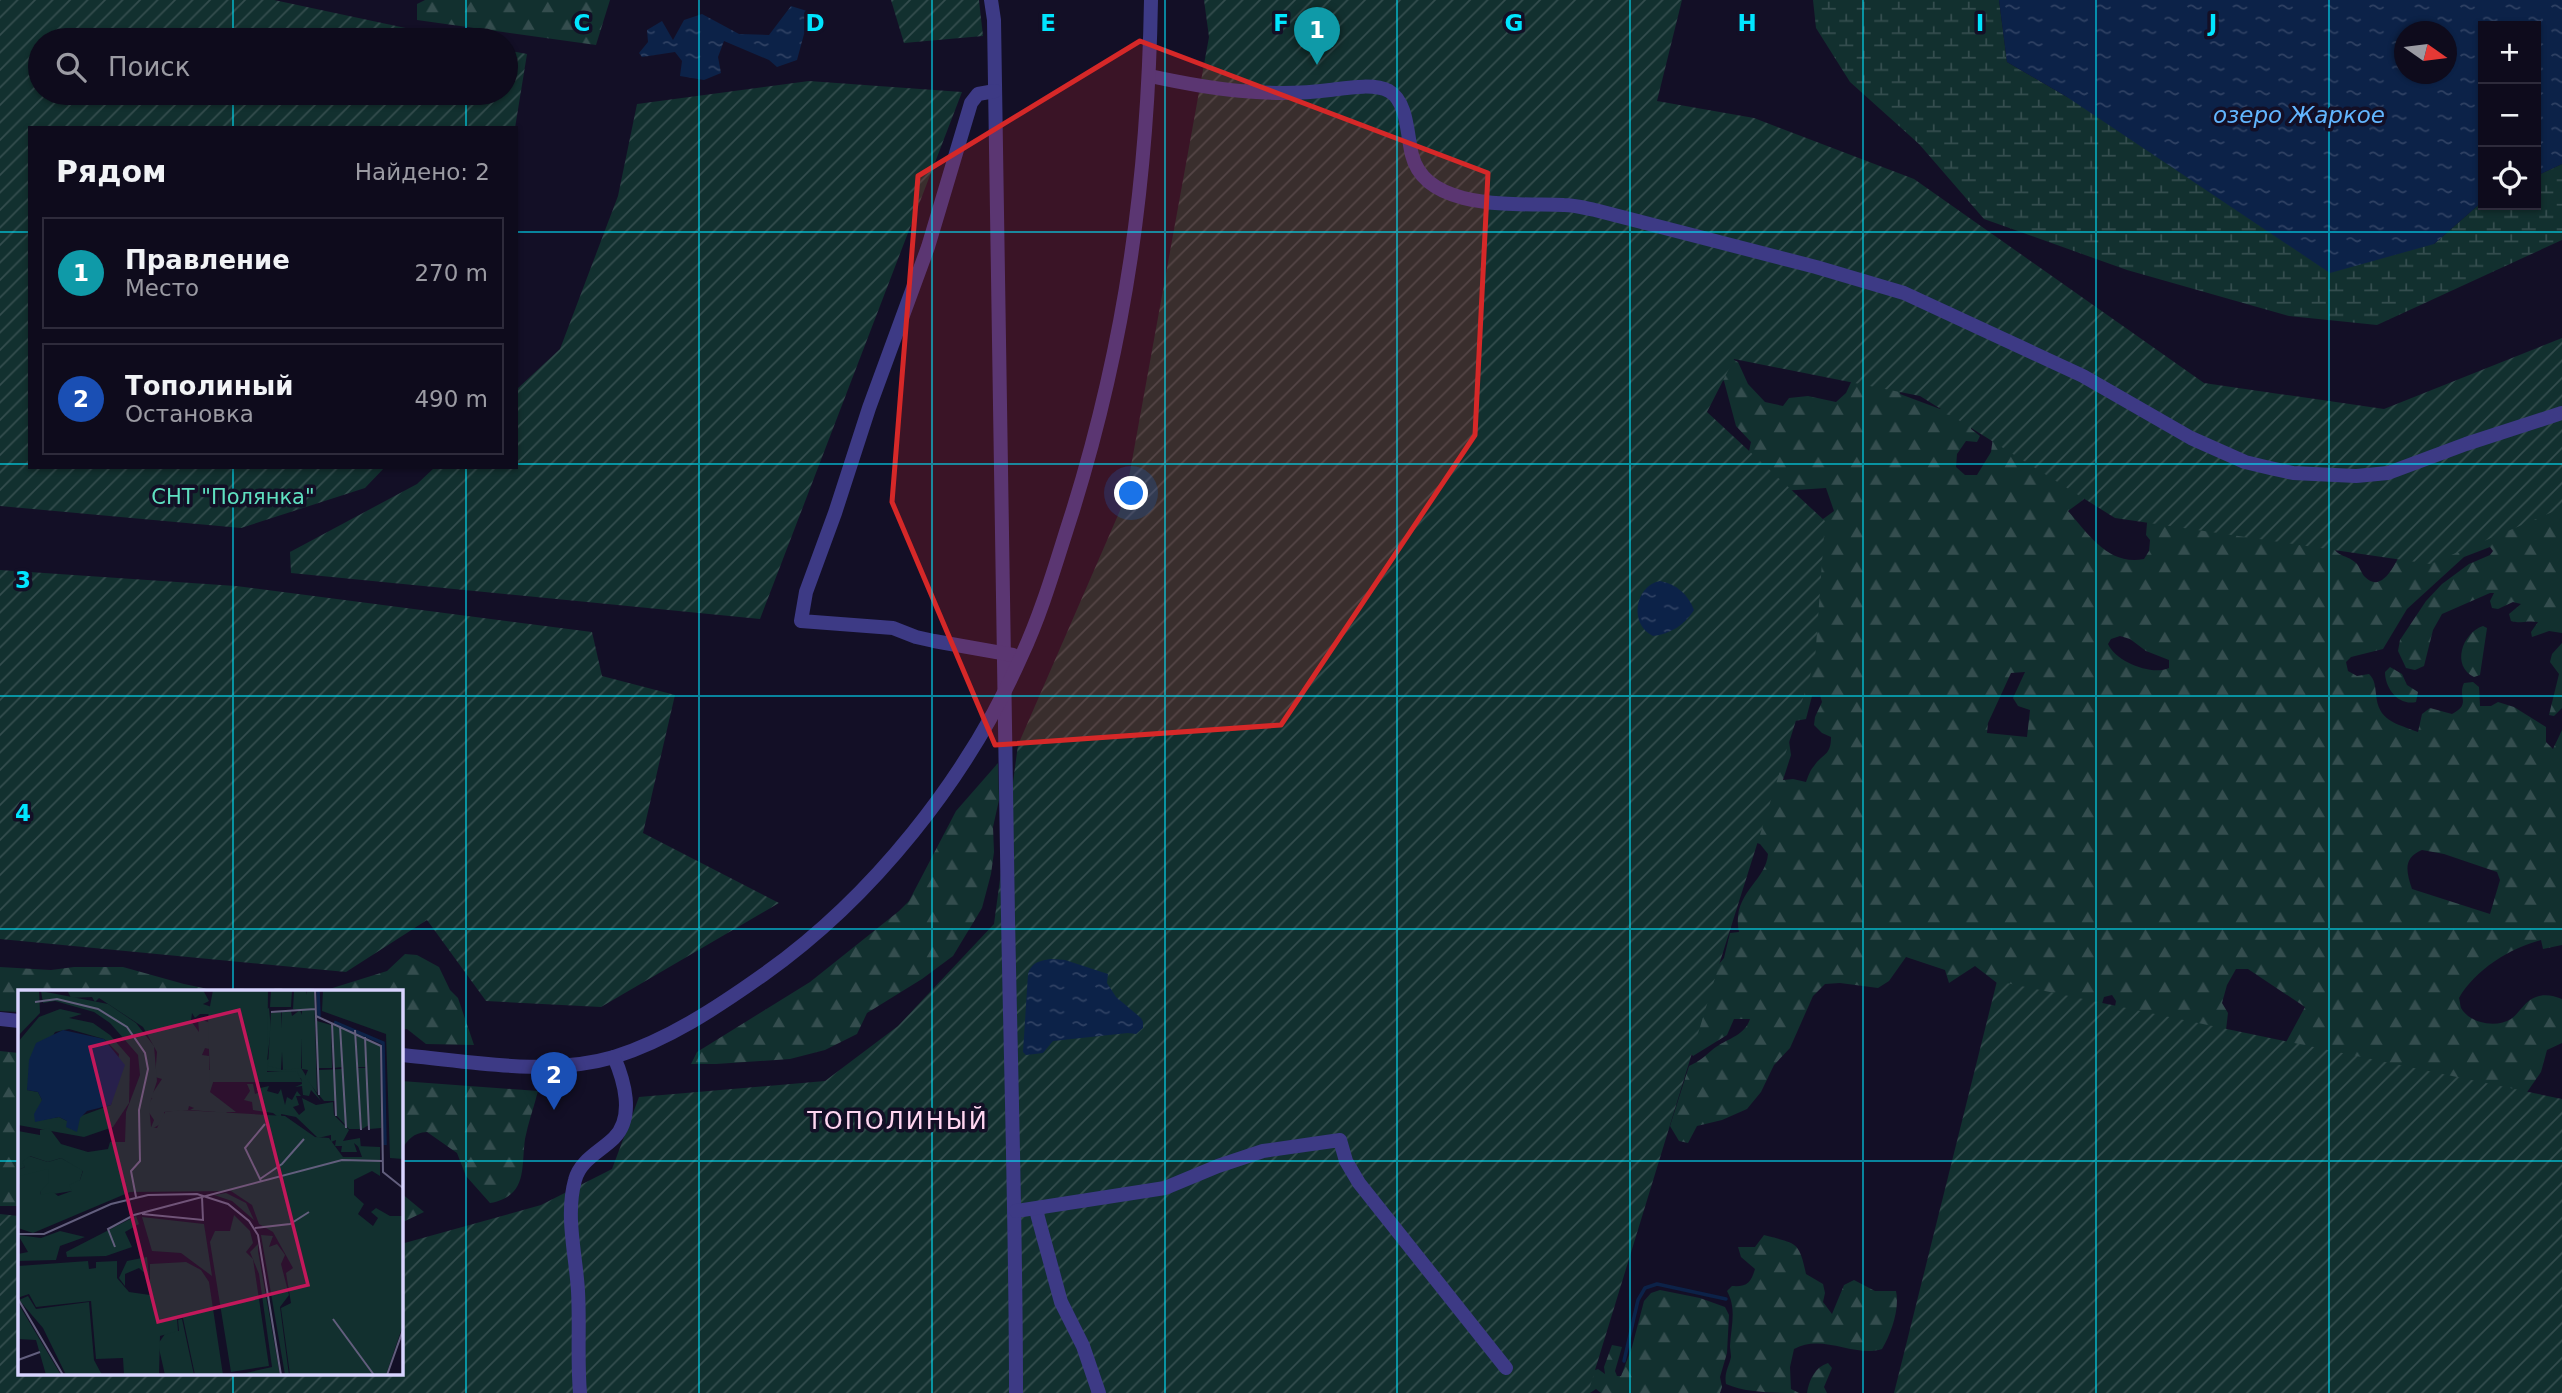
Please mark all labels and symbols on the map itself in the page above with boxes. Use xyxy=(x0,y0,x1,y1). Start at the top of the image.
pin: 1 xyxy=(1294,7,1340,65)
text: C xyxy=(574,10,590,36)
text: D xyxy=(805,10,825,36)
text: E xyxy=(1040,10,1056,36)
text: F xyxy=(1273,10,1289,36)
text: G xyxy=(1505,10,1523,36)
text: H xyxy=(1737,10,1757,36)
text: I xyxy=(1976,10,1984,36)
text: J xyxy=(2207,10,2217,36)
north arrow xyxy=(2394,21,2457,84)
water label: озеро Жаркое xyxy=(2213,102,2385,128)
your location xyxy=(1114,476,1148,510)
park label: СНТ "Полянка" xyxy=(151,485,315,509)
text: 3 xyxy=(15,567,31,593)
text: 4 xyxy=(15,800,31,826)
inset map xyxy=(18,990,402,1376)
pin: 2 xyxy=(531,1052,577,1110)
district label: ТОПОЛИНЫЙ xyxy=(806,1106,989,1135)

